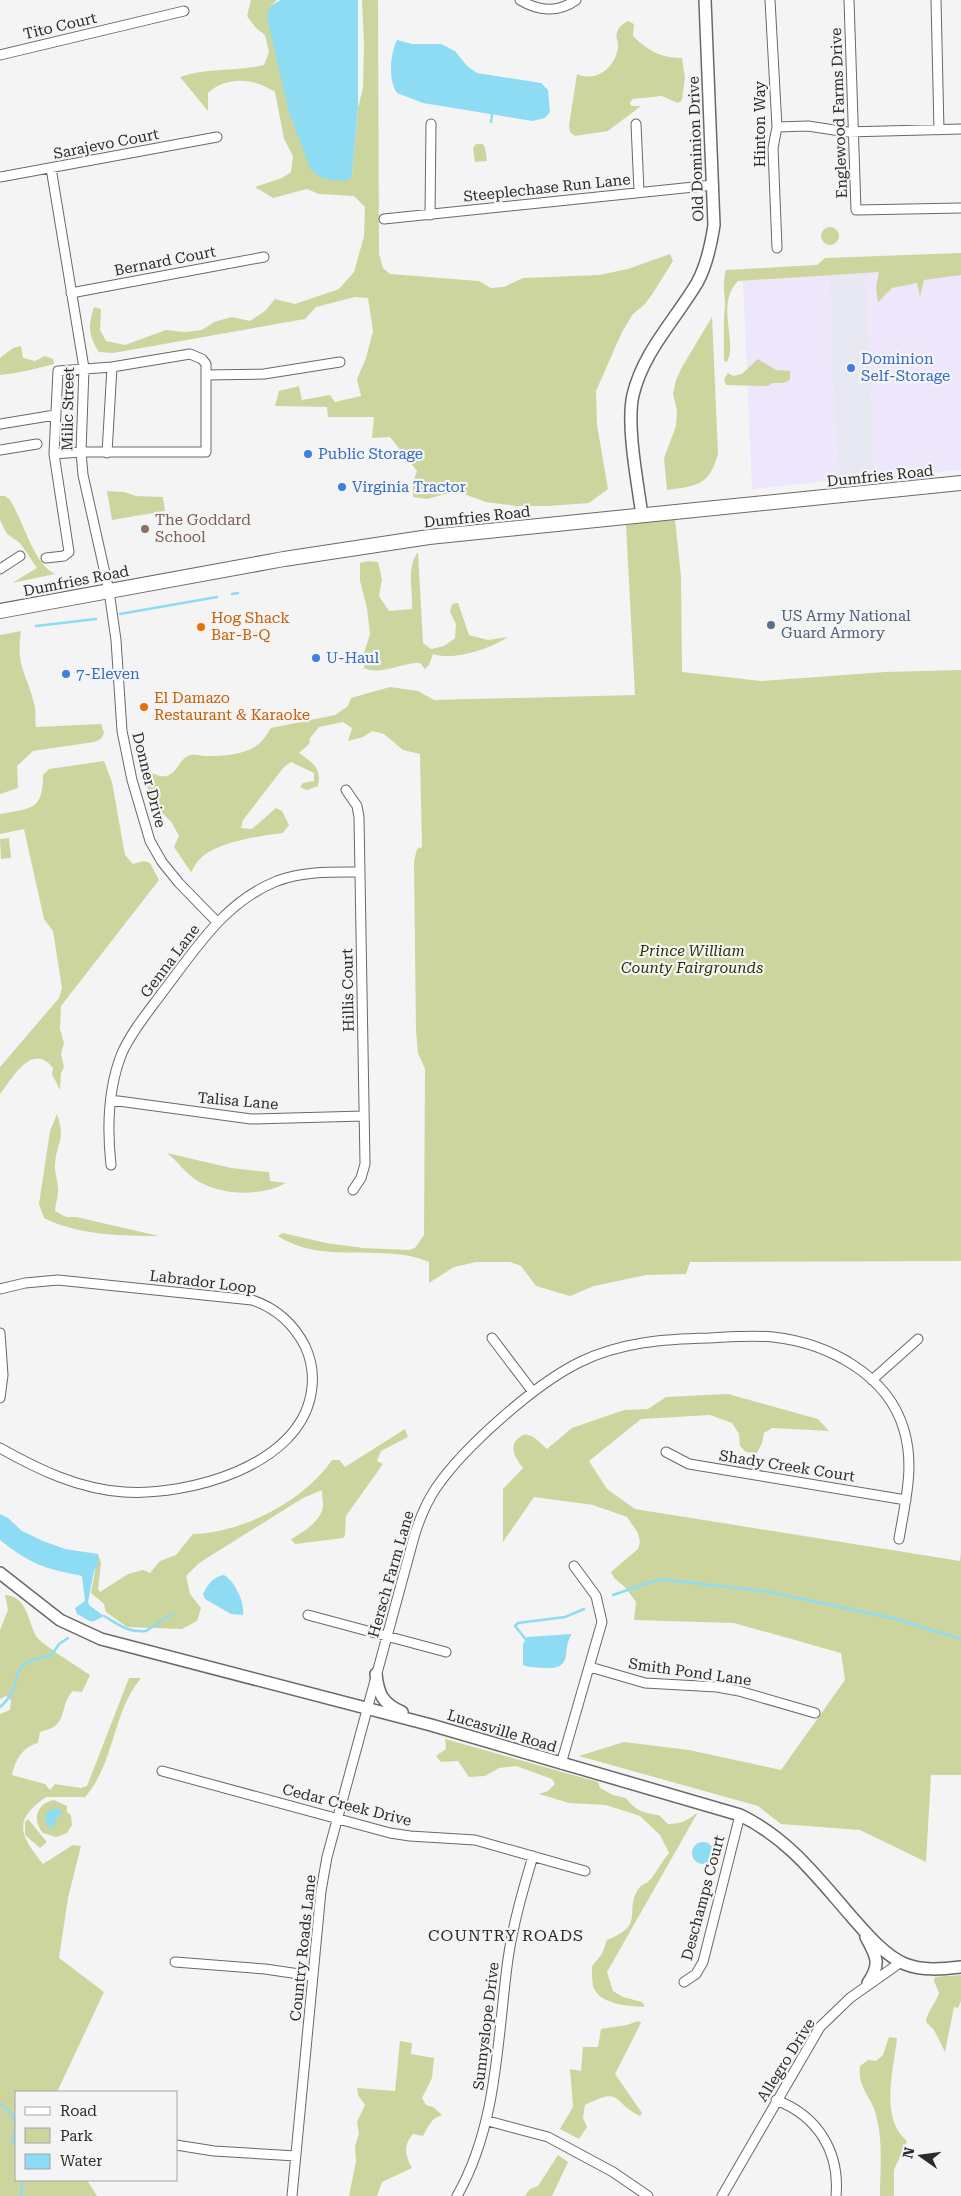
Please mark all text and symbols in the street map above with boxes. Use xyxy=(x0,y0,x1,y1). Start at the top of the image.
street label: Tito Court xyxy=(22,9,99,43)
street label: Englewood Farms Drive xyxy=(827,27,851,199)
street label: Old Dominion Drive xyxy=(684,76,708,222)
street label: Hinton Way xyxy=(751,81,769,167)
street label: Sarajevo Court xyxy=(52,125,161,163)
street label: Steeplechase Run Lane xyxy=(463,170,631,206)
street label: Bernard Court xyxy=(113,242,218,280)
place label: Dominion Self-Storage xyxy=(861,350,950,385)
marker: Dominion Self-Storage xyxy=(845,362,857,374)
street label: Milic Street xyxy=(58,367,78,451)
place label: Public Storage xyxy=(318,445,423,463)
marker: Public Storage xyxy=(302,448,314,460)
street label: Dumfries Road xyxy=(826,461,935,491)
place label: Virginia Tractor xyxy=(352,478,466,496)
marker: Virginia Tractor xyxy=(336,481,348,493)
street label: Dumfries Road xyxy=(423,502,532,532)
place label: The Goddard School xyxy=(155,511,251,546)
marker: The Goddard School xyxy=(139,523,151,535)
street label: Dumfries Road xyxy=(22,562,131,600)
place label: US Army National Guard Armory xyxy=(781,607,911,642)
place label: Hog Shack Bar-B-Q xyxy=(211,609,290,644)
marker: US Army National Guard Armory xyxy=(765,619,777,631)
marker: Hog Shack Bar-B-Q xyxy=(195,621,207,633)
place label: U-Haul xyxy=(326,649,379,667)
marker: U-Haul xyxy=(310,652,322,664)
place label: 7-Eleven xyxy=(76,665,140,683)
marker: 7-Eleven xyxy=(60,668,72,680)
place label: El Damazo Restaurant & Karaoke xyxy=(154,689,310,724)
marker: El Damazo Restaurant & Karaoke xyxy=(138,701,150,713)
street label: Donner Drive xyxy=(128,730,170,830)
street label: Genna Lane xyxy=(137,921,203,1001)
park label: Prince William County Fairgrounds xyxy=(621,942,763,977)
street label: Hillis Court xyxy=(338,948,358,1032)
street label: Talisa Lane xyxy=(197,1088,279,1114)
street label: Labrador Loop xyxy=(148,1267,258,1298)
street label: Shady Creek Court xyxy=(718,1446,857,1486)
street label: Hersch Farm Lane xyxy=(364,1508,418,1640)
street label: Smith Pond Lane xyxy=(627,1654,753,1690)
street label: Lucasville Road xyxy=(445,1706,559,1756)
street label: Cedar Creek Drive xyxy=(281,1780,413,1830)
street label: Deschamps Court xyxy=(678,1833,728,1963)
street label: Country Roads Lane xyxy=(286,1874,320,2022)
district label: COUNTRY ROADS xyxy=(428,1926,584,1945)
street label: Sunnyslope Drive xyxy=(469,1961,503,2091)
street label: Allegro Drive xyxy=(753,2015,819,2105)
legend xyxy=(15,2091,178,2181)
text: Road xyxy=(60,2102,97,2120)
text: Park xyxy=(60,2127,94,2145)
north arrow xyxy=(896,2131,946,2181)
text: N xyxy=(899,2145,918,2160)
text: Water xyxy=(60,2152,102,2170)

